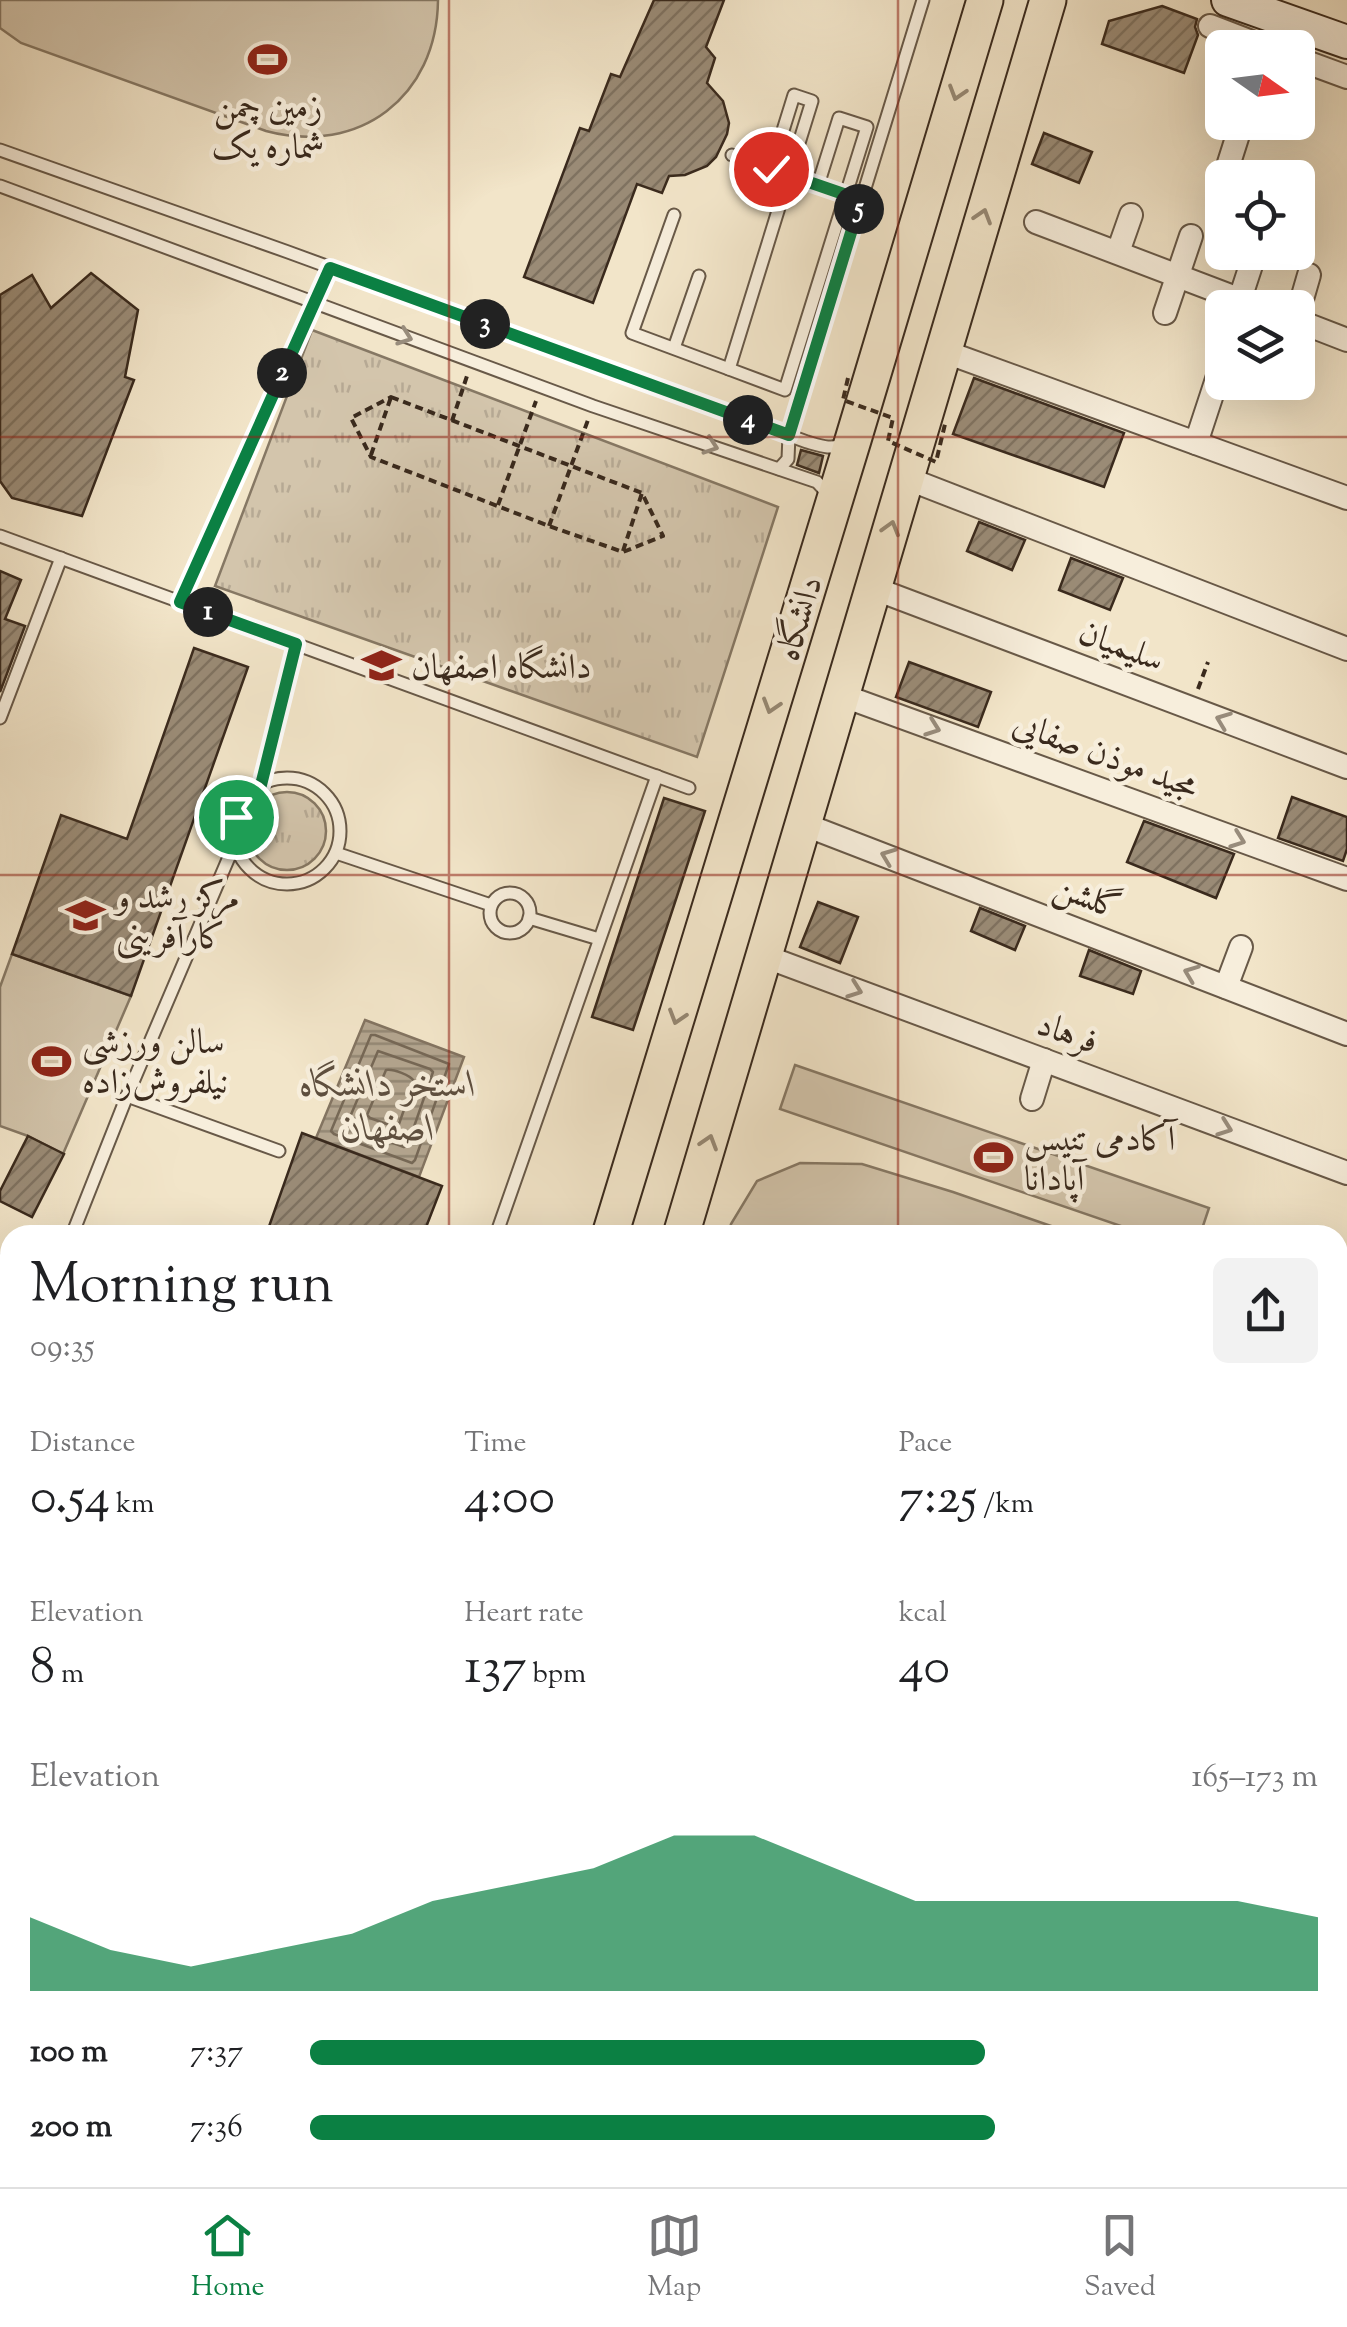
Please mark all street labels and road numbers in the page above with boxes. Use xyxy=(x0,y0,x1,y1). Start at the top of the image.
street label: دانشگاه xyxy=(764,570,838,668)
street label: سلیمیان xyxy=(1070,609,1171,688)
street label: مجید موذن صفایی xyxy=(1005,700,1205,814)
street label: گلشن xyxy=(1046,863,1128,935)
street label: فرهاد xyxy=(1029,1001,1105,1070)

